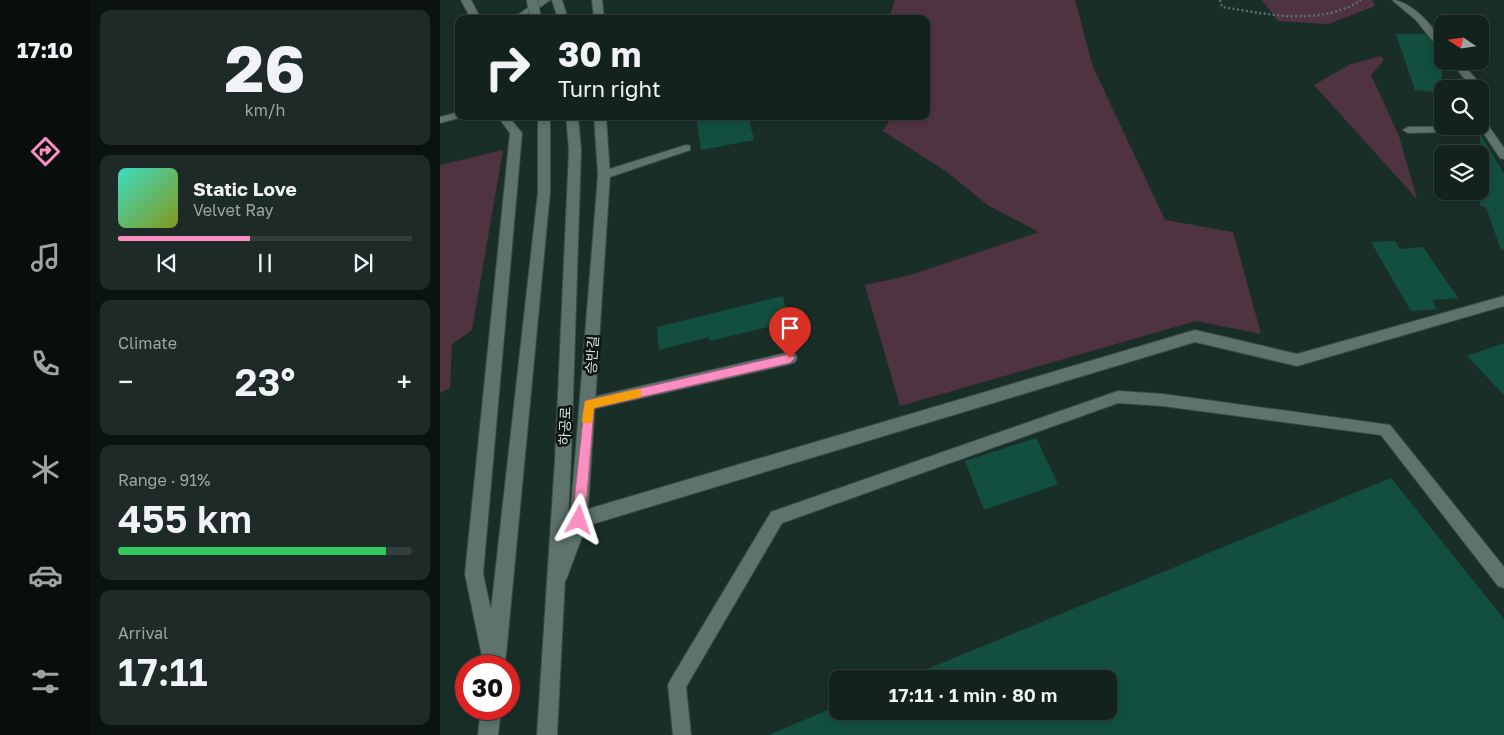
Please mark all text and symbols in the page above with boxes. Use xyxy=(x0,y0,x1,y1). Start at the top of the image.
north arrow xyxy=(1434,15,1489,70)
map controls xyxy=(1434,15,1489,200)
text: 26 xyxy=(225,28,305,106)
text: 30 m xyxy=(558,33,641,75)
icon: right xyxy=(475,35,540,100)
text: 17:10 xyxy=(17,36,73,63)
text: Turn right xyxy=(558,75,661,102)
button: search xyxy=(1434,80,1489,135)
text: km/h xyxy=(245,100,285,120)
icon: directions xyxy=(28,134,63,169)
button: layers xyxy=(1434,145,1489,200)
text: Static Love xyxy=(193,177,297,200)
text: Velvet Ray xyxy=(193,200,274,220)
icon: music xyxy=(28,240,63,275)
icon: previous xyxy=(153,249,181,277)
icon: pause xyxy=(251,249,279,277)
icon: next xyxy=(349,249,377,277)
pin xyxy=(769,307,811,358)
icon: arrive xyxy=(776,314,804,342)
text: Climate xyxy=(118,333,177,353)
street label: 승반길 xyxy=(582,335,601,375)
icon: phone xyxy=(28,346,63,381)
text: 23° xyxy=(235,359,295,404)
text: − xyxy=(118,365,133,398)
text: + xyxy=(397,365,412,398)
street label: 하공로 xyxy=(555,406,574,446)
icon: climate xyxy=(28,452,63,487)
text: Range · 91% xyxy=(118,470,210,490)
position arrow xyxy=(552,493,604,545)
text: 455 km xyxy=(118,496,252,541)
icon: car xyxy=(28,558,63,593)
text: Arrival xyxy=(118,623,168,643)
text: 17:11 xyxy=(118,649,208,694)
speed limit sign: 30 xyxy=(455,655,520,720)
icon: filters xyxy=(28,664,63,699)
text: 17:11 · 1 min · 80 m xyxy=(889,683,1057,706)

